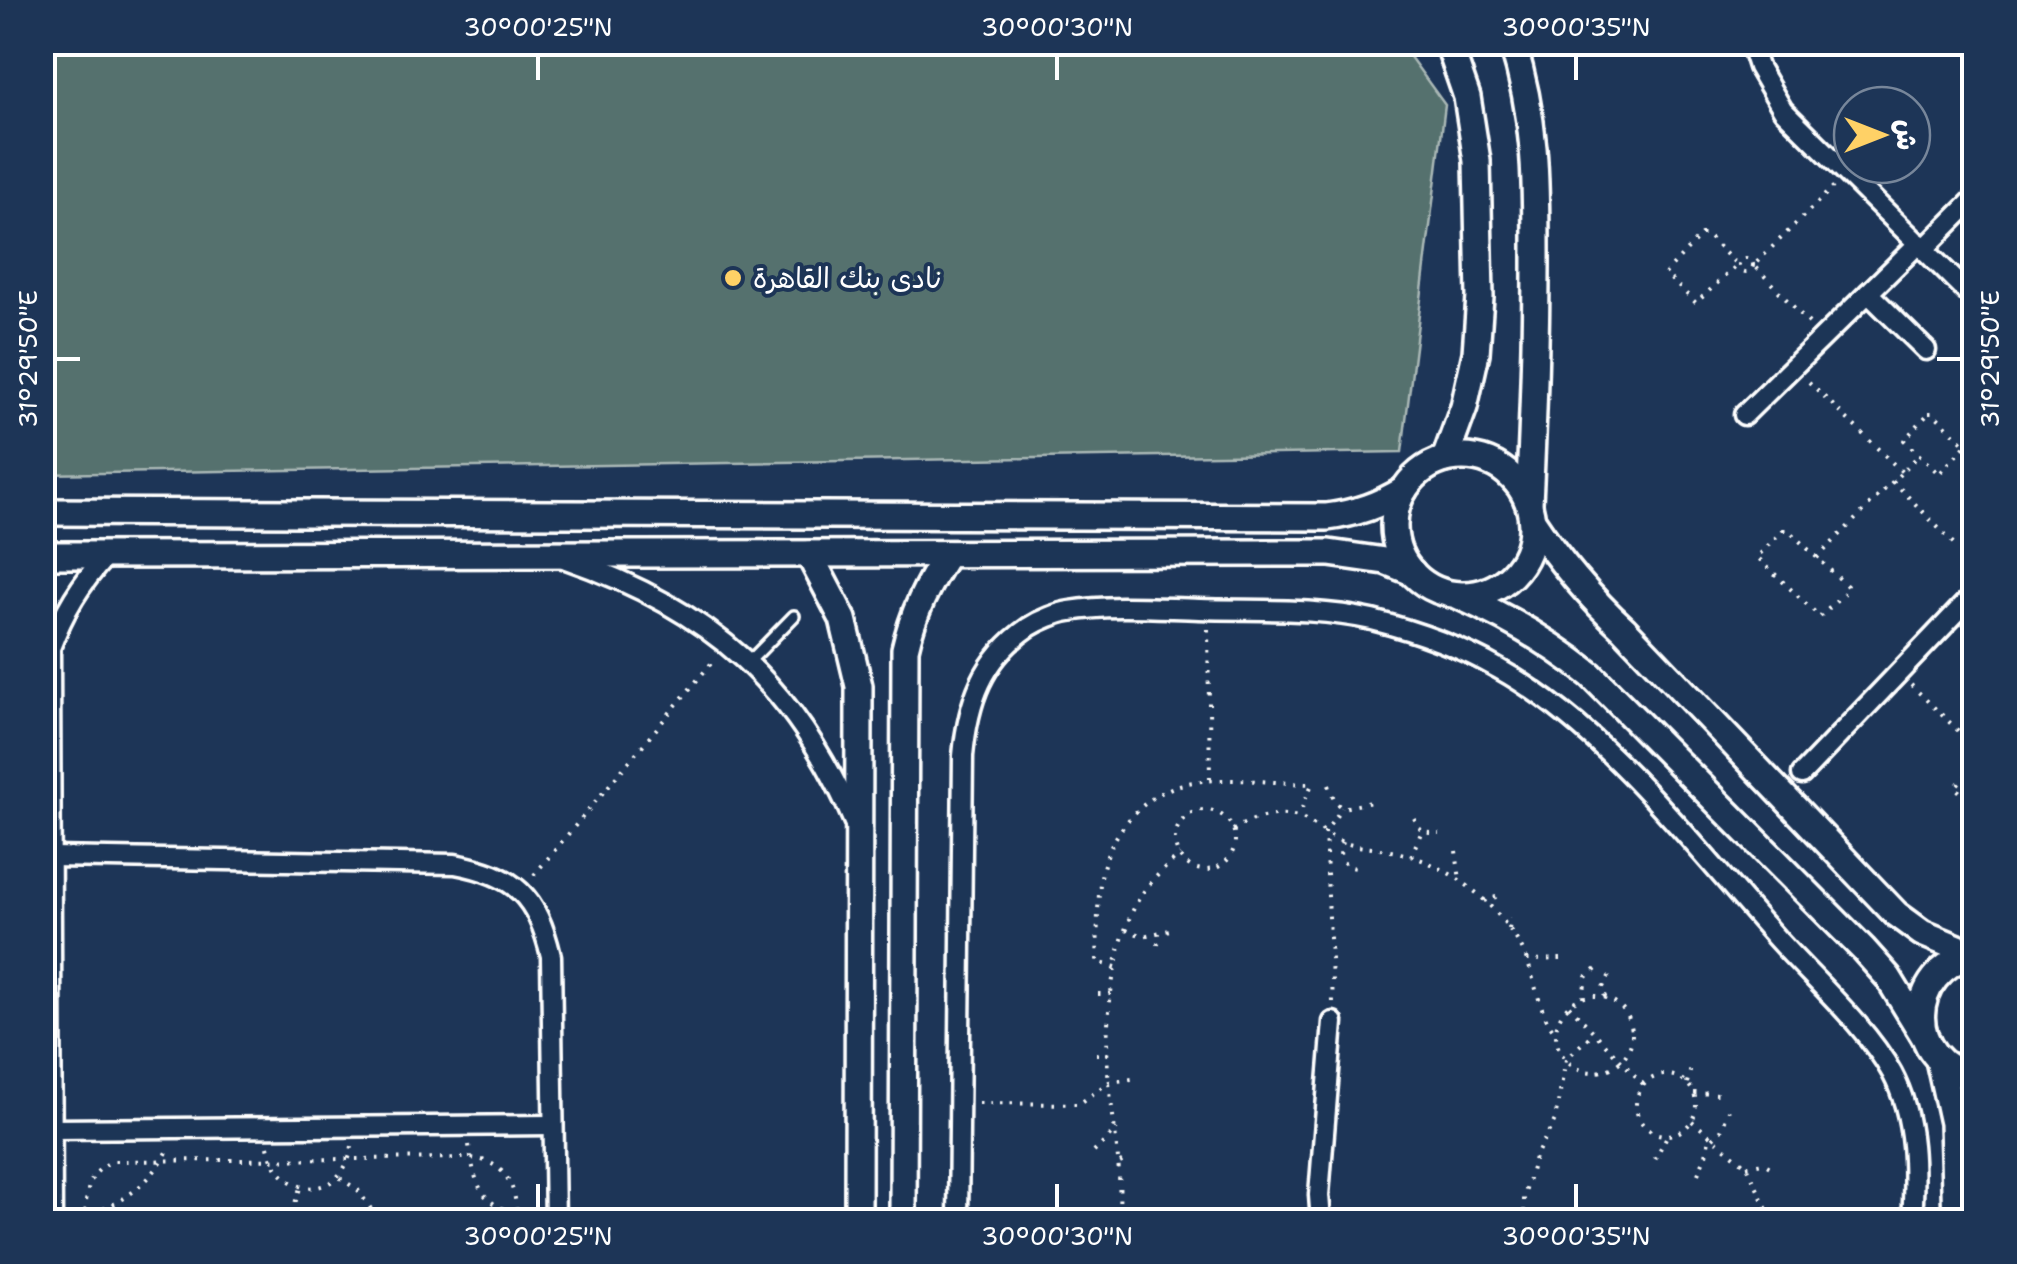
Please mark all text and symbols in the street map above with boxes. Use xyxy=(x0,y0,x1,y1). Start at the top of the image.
text: 30°00'25"N xyxy=(463,10,613,44)
text: 30°00'30"N xyxy=(981,10,1133,44)
text: 30°00'35"N xyxy=(1501,10,1651,44)
north arrow xyxy=(1832,85,1932,185)
text: ش xyxy=(1888,120,1926,150)
place label: نادى بنك القاهرة xyxy=(753,259,943,297)
marker: نادى بنك القاهرة xyxy=(722,267,744,289)
text: 31°29'50"E xyxy=(11,290,45,428)
text: 31°29'50"E xyxy=(1973,290,2007,428)
text: 30°00'25"N xyxy=(463,1219,613,1253)
text: 30°00'30"N xyxy=(981,1219,1133,1253)
text: 30°00'35"N xyxy=(1501,1219,1651,1253)

